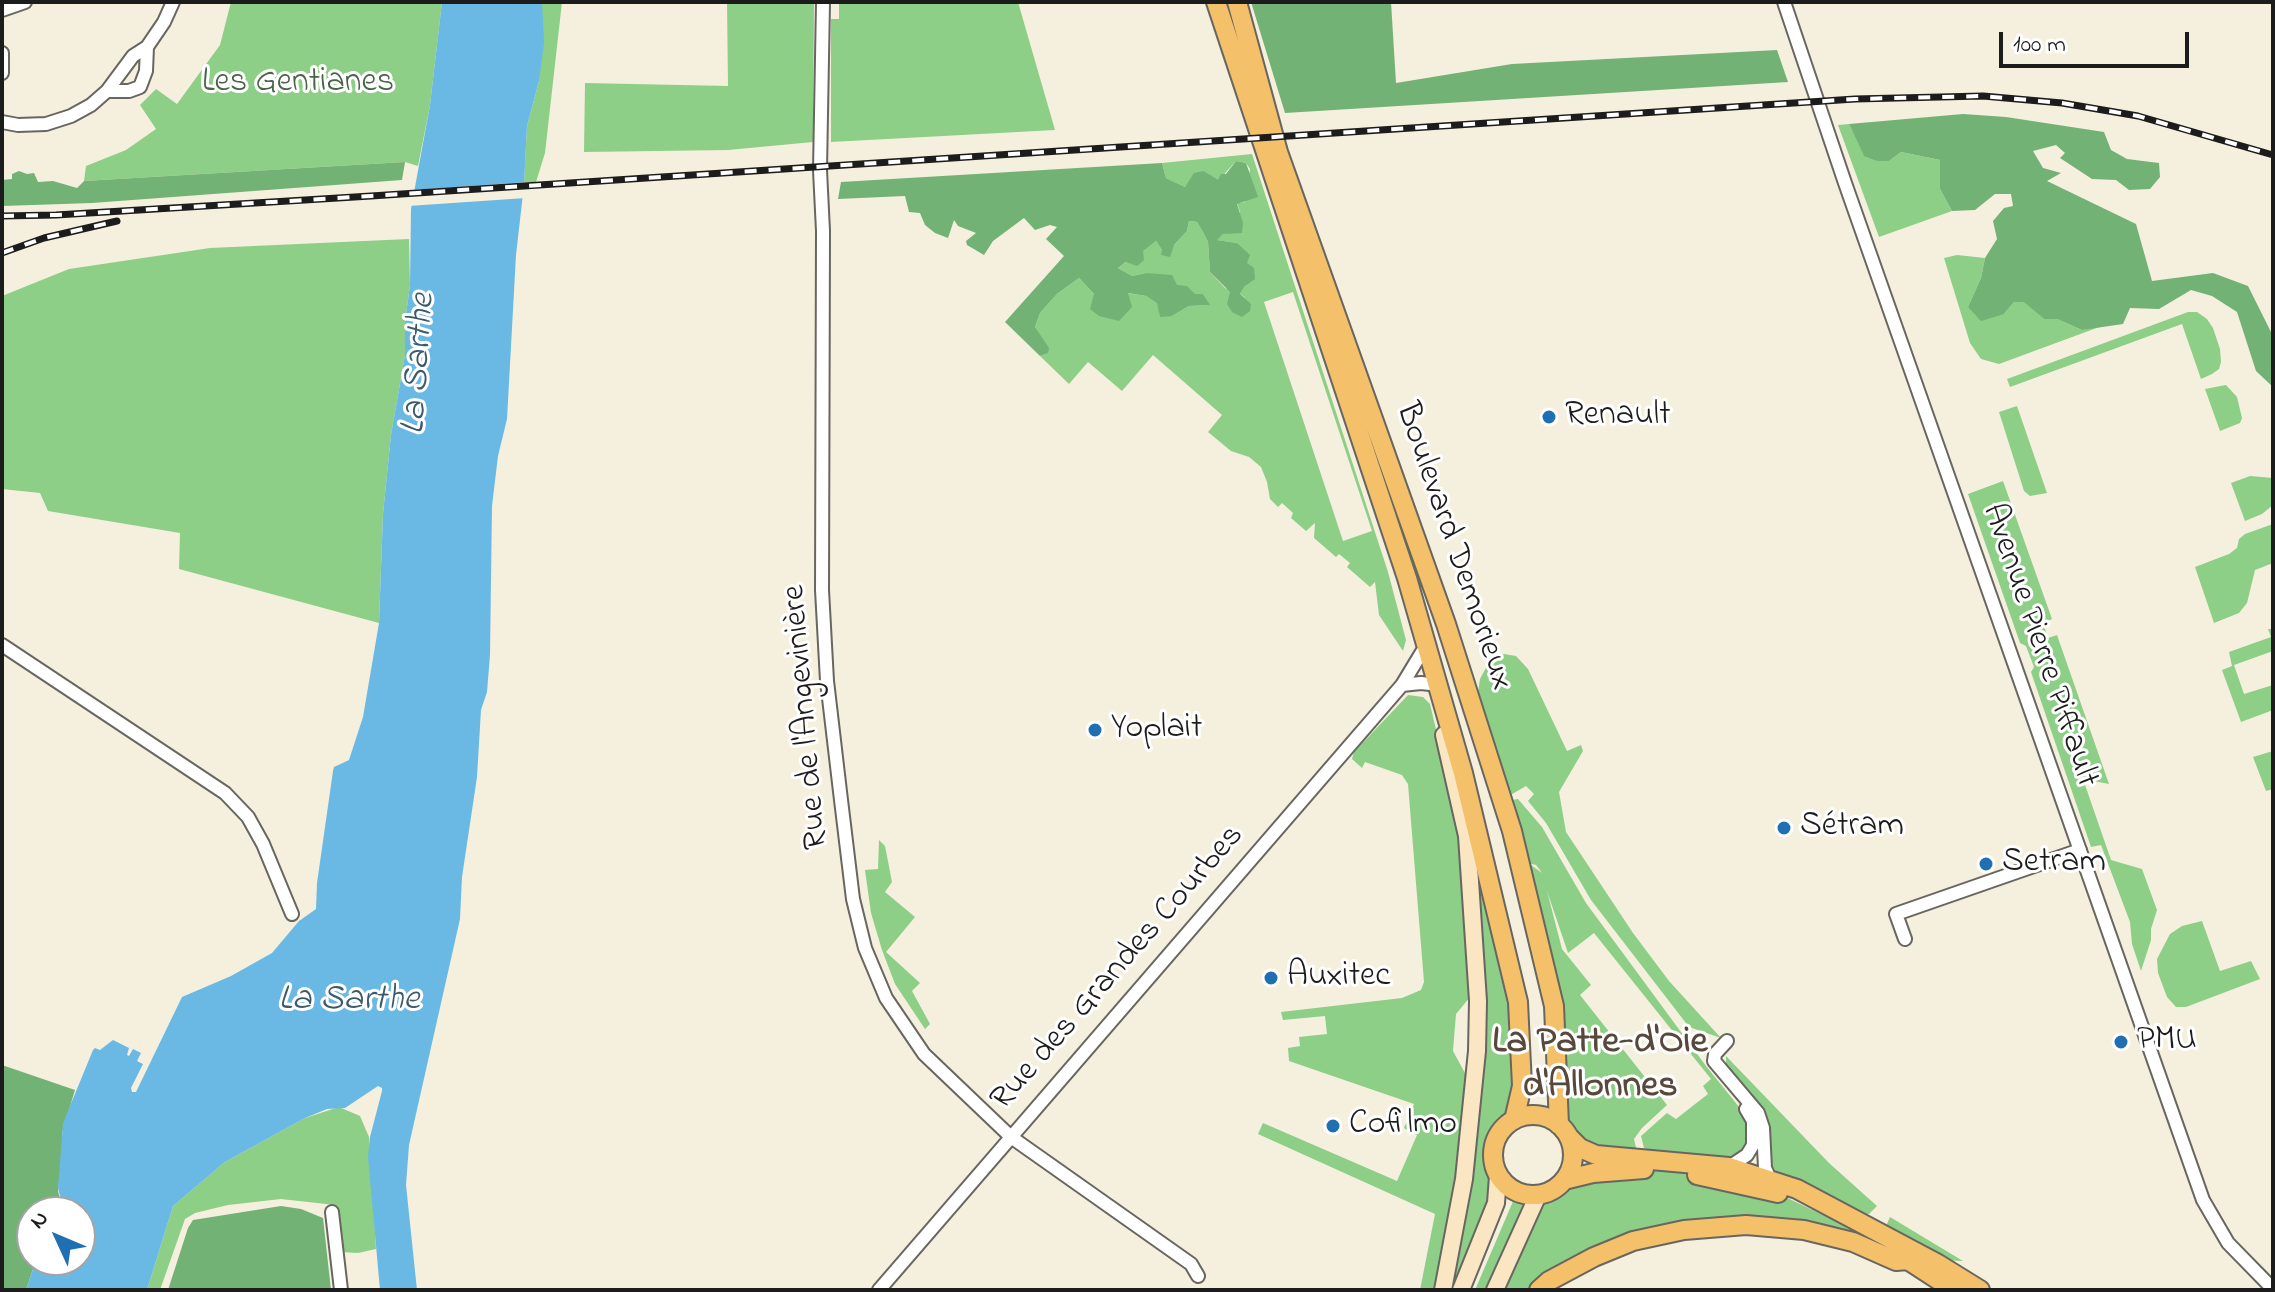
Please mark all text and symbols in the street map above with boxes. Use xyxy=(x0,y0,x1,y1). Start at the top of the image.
scale bar xyxy=(2003,16,2193,66)
text: 100 m xyxy=(2013,28,2066,63)
park label: Les Gentianes xyxy=(202,64,394,104)
water label: La Sarthe xyxy=(395,292,447,436)
place label: Renault xyxy=(1565,397,1671,437)
street label: Boulevard Demorieux xyxy=(1384,398,1520,696)
marker: Renault xyxy=(1540,408,1558,426)
street label: Avenue Pierre Piffault xyxy=(1970,499,2106,793)
street label: Rue de l'Angevinière xyxy=(776,583,840,851)
place label: Yoplait xyxy=(1111,710,1202,750)
marker: Yoplait xyxy=(1086,721,1104,739)
place label: Sétram xyxy=(1800,808,1904,848)
street label: Rue des Grandes Courbes xyxy=(984,818,1254,1120)
marker: Sétram xyxy=(1775,819,1793,837)
place label: Setram xyxy=(2002,844,2106,884)
marker: Setram xyxy=(1977,855,1995,873)
place label: Auxitec xyxy=(1287,958,1390,998)
marker: Auxitec xyxy=(1262,969,1280,987)
water label: La Sarthe xyxy=(279,980,419,1024)
district label: La Patte-d'Oie d'Allonnes xyxy=(1492,1022,1708,1112)
place label: PMU xyxy=(2137,1022,2197,1062)
marker: PMU xyxy=(2112,1033,2130,1051)
place label: Cofilmo xyxy=(1349,1106,1457,1146)
marker: Cofilmo xyxy=(1324,1117,1342,1135)
north arrow xyxy=(16,1196,96,1276)
text: N xyxy=(23,1204,57,1237)

